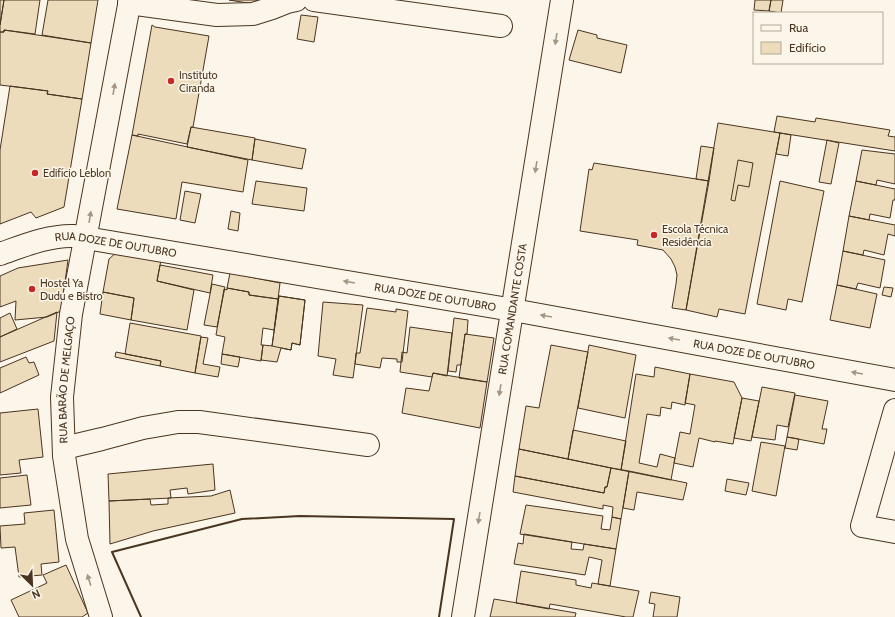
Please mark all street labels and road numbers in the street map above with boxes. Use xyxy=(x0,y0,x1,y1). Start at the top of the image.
street label: RUA DOZE DE OUTUBRO xyxy=(54,229,178,260)
street label: RUA COMANDANTE COSTA xyxy=(495,242,530,376)
street label: RUA DOZE DE OUTUBRO xyxy=(373,280,498,314)
street label: RUA BARÃO DE MELGAÇO xyxy=(55,315,78,444)
street label: RUA DOZE DE OUTUBRO xyxy=(692,336,817,372)

